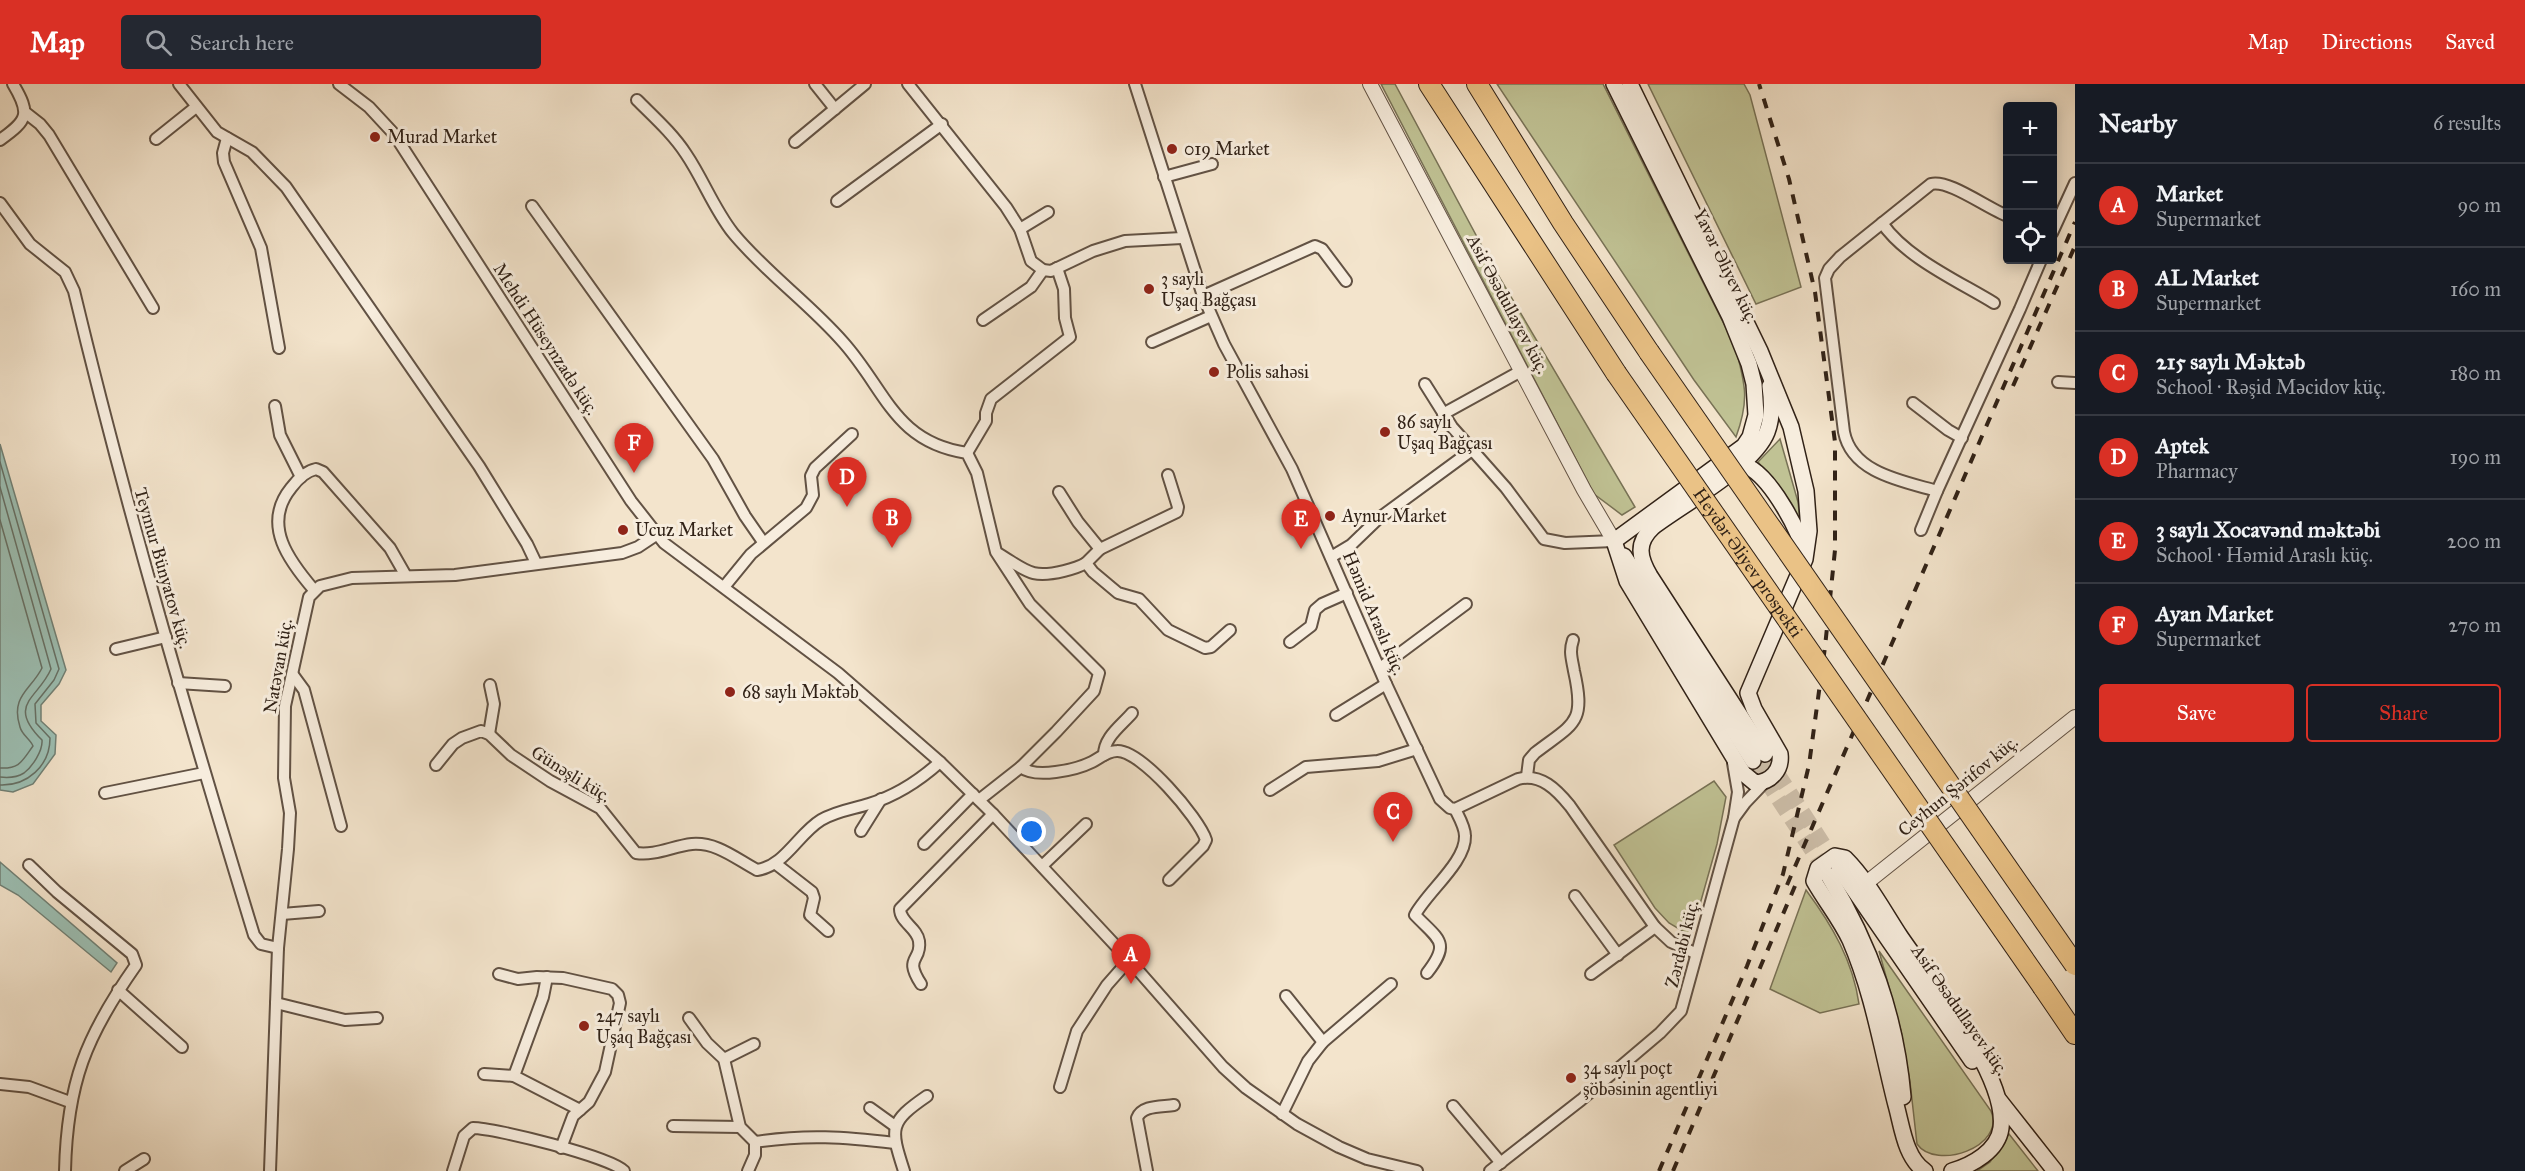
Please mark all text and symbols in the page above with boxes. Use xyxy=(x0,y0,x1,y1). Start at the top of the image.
search box xyxy=(121,15,541,69)
text: Map xyxy=(30,25,85,60)
icon: search xyxy=(142,26,175,59)
text: Search here xyxy=(190,29,294,56)
text: Map xyxy=(2248,29,2289,55)
text: Directions xyxy=(2322,29,2412,55)
text: Saved xyxy=(2445,29,2495,55)
map controls xyxy=(2003,102,2057,264)
button: + xyxy=(2003,102,2057,156)
text: Nearby xyxy=(2099,107,2177,139)
text: 6 results xyxy=(2433,111,2501,135)
place label: Murad Market xyxy=(387,126,498,148)
marker: Murad Market xyxy=(368,130,382,144)
place label: 019 Market xyxy=(1184,138,1270,160)
marker: 019 Market xyxy=(1165,142,1179,156)
button: − xyxy=(2003,156,2057,210)
text: Market xyxy=(2156,180,2223,207)
text: A xyxy=(2112,193,2125,217)
text: 90 m xyxy=(2458,193,2501,217)
street label: Yavər Əliyev küç. xyxy=(1689,205,1763,327)
text: Supermarket xyxy=(2156,207,2261,231)
button: locate xyxy=(2003,210,2057,264)
street label: Asif Əsədullayev küç. xyxy=(1462,230,1554,377)
street label: Mehdi Hüseynzadə küç. xyxy=(489,259,603,419)
text: AL Market xyxy=(2156,264,2259,291)
place label: 3 saylı Uşaq Bağçası xyxy=(1161,268,1257,312)
text: B xyxy=(2112,277,2125,301)
text: 160 m xyxy=(2450,277,2501,301)
marker: 3 saylı Uşaq Bağçası xyxy=(1142,282,1156,296)
text: Supermarket xyxy=(2156,291,2261,315)
text: 215 saylı Məktəb xyxy=(2156,348,2305,375)
place label: Polis sahəsi xyxy=(1226,361,1309,383)
text: C xyxy=(2112,361,2125,385)
text: 180 m xyxy=(2450,361,2501,385)
marker: Polis sahəsi xyxy=(1207,365,1221,379)
text: School · Rəşid Məcidov küç. xyxy=(2156,375,2386,399)
place label: 86 saylı Uşaq Bağçası xyxy=(1397,411,1493,455)
pin: F xyxy=(614,424,654,473)
marker: 86 saylı Uşaq Bağçası xyxy=(1378,425,1392,439)
text: Aptek xyxy=(2156,432,2209,459)
text: D xyxy=(2111,445,2126,469)
text: 190 m xyxy=(2450,445,2501,469)
pin: D xyxy=(828,458,866,507)
text: Pharmacy xyxy=(2156,459,2238,483)
street label: Heydər Əliyev prospekti xyxy=(1688,484,1808,642)
street label: Teymur Bünyatov küç. xyxy=(130,485,196,651)
pin: B xyxy=(872,498,912,548)
pin: E xyxy=(1282,500,1320,549)
place label: Aynur Market xyxy=(1341,505,1447,527)
marker: Aynur Market xyxy=(1323,509,1337,523)
text: 3 saylı Xocavənd məktəbi xyxy=(2156,516,2380,543)
place label: Ucuz Market xyxy=(635,519,734,541)
marker: Ucuz Market xyxy=(616,523,630,537)
text: E xyxy=(2111,529,2126,553)
text: 200 m xyxy=(2447,529,2501,553)
text: School · Həmid Araslı küç. xyxy=(2156,543,2373,567)
street label: Həmid Araslı küç. xyxy=(1338,548,1410,678)
text: Ayan Market xyxy=(2156,600,2273,627)
text: F xyxy=(2112,613,2125,637)
text: 270 m xyxy=(2448,613,2501,637)
street label: Natəvan küç. xyxy=(259,617,297,715)
text: Supermarket xyxy=(2156,627,2261,651)
place label: 68 saylı Məktəb xyxy=(742,681,859,703)
button: Save xyxy=(2099,684,2294,742)
button: Share xyxy=(2306,684,2501,742)
marker: 68 saylı Məktəb xyxy=(723,685,737,699)
street label: Ceyhun Şərifov küç. xyxy=(1894,731,2022,841)
street label: Günəşli küç. xyxy=(527,741,615,807)
pin: C xyxy=(1374,792,1412,842)
your location xyxy=(1017,817,1046,846)
street label: Zərdabi küç. xyxy=(1661,898,1703,990)
pin: A xyxy=(1112,934,1150,984)
street label: Asif Əsədullayev küç. xyxy=(1906,940,2013,1080)
place label: 247 saylı Uşaq Bağçası xyxy=(596,1005,692,1049)
marker: 247 saylı Uşaq Bağçası xyxy=(577,1019,591,1033)
place label: 34 saylı poçt şöbəsinin agentliyi xyxy=(1583,1057,1718,1101)
marker: 34 saylı poçt şöbəsinin agentliyi xyxy=(1564,1071,1578,1085)

